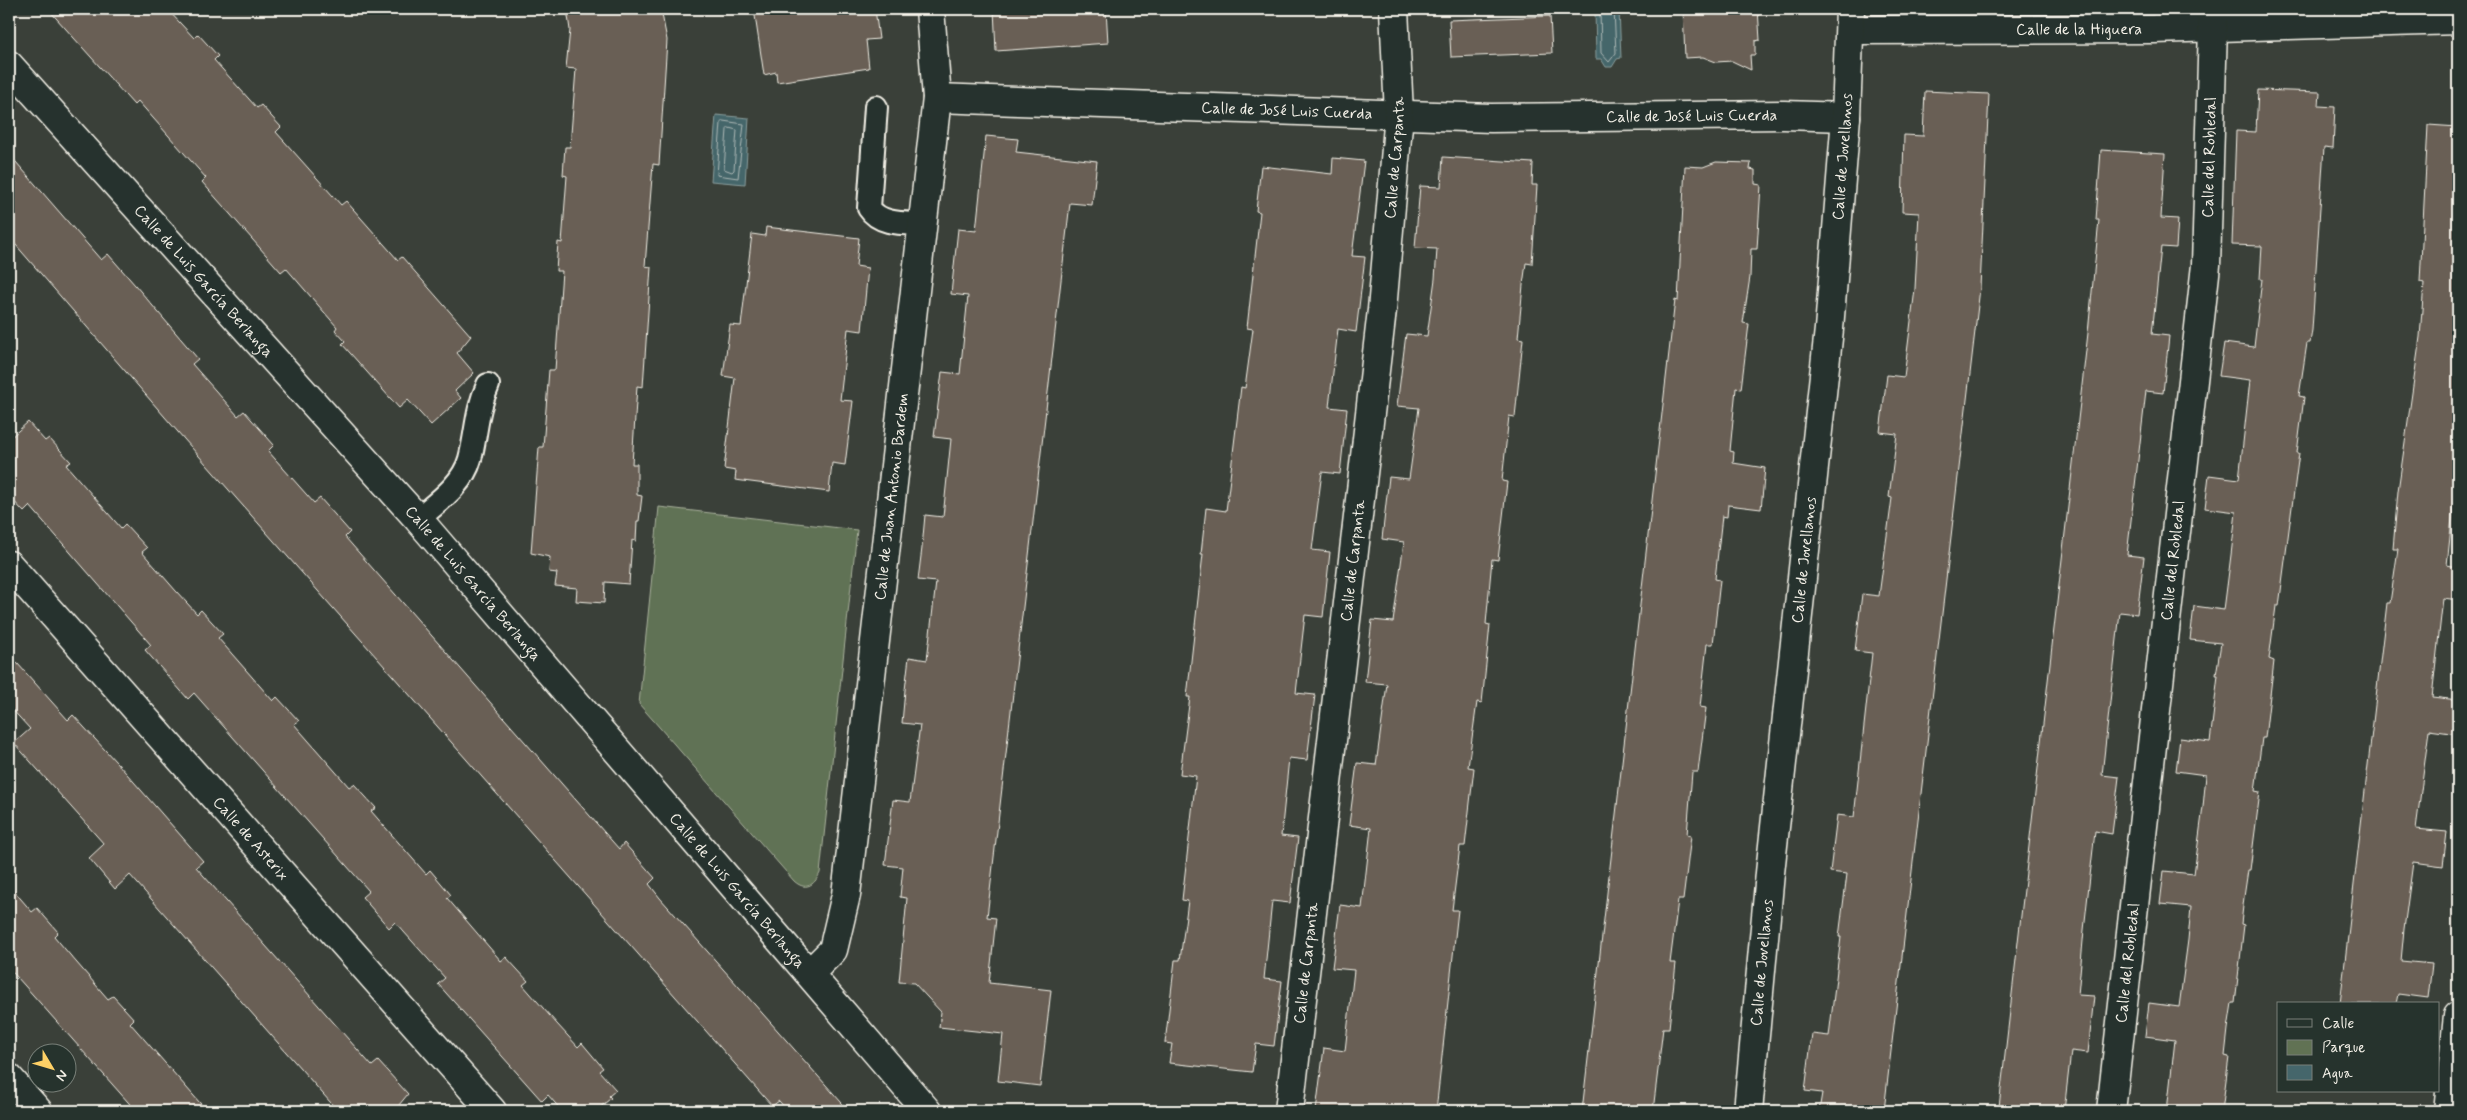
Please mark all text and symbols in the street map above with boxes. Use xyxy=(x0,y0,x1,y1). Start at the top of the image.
street label: Calle de la Higuera xyxy=(2016,19,2142,40)
street label: Calle de Jovellanos xyxy=(1827,93,1857,221)
street label: Calle de Carpanta xyxy=(1379,96,1409,220)
street label: Calle de José Luis Cuerda xyxy=(1201,97,1373,124)
street label: Calle del Robledal xyxy=(2197,97,2221,218)
street label: Calle de José Luis Cuerda xyxy=(1606,105,1778,127)
street label: Calle de Luis García Berlanga xyxy=(129,200,278,362)
street label: Calle de Juan Antonio Bardem xyxy=(869,392,914,601)
street label: Calle de Jovellanos xyxy=(1787,495,1821,624)
street label: Calle de Carpanta xyxy=(1335,498,1370,623)
street label: Calle del Robledal xyxy=(2156,499,2190,622)
street label: Calle de Luis García Berlanga xyxy=(400,501,546,666)
street label: Calle de Asterix xyxy=(208,792,294,885)
street label: Calle de Luis García Berlanga xyxy=(665,808,810,973)
street label: Calle de Jovellanos xyxy=(1745,898,1778,1027)
street label: Calle de Carpanta xyxy=(1289,901,1324,1025)
street label: Calle del Robledal xyxy=(2110,902,2145,1024)
legend xyxy=(2277,1002,2440,1092)
text: Calle xyxy=(2322,1014,2354,1034)
text: Parque xyxy=(2322,1038,2365,1058)
north arrow xyxy=(28,1042,78,1092)
text: Agua xyxy=(2322,1064,2354,1084)
text: N xyxy=(51,1066,71,1085)

